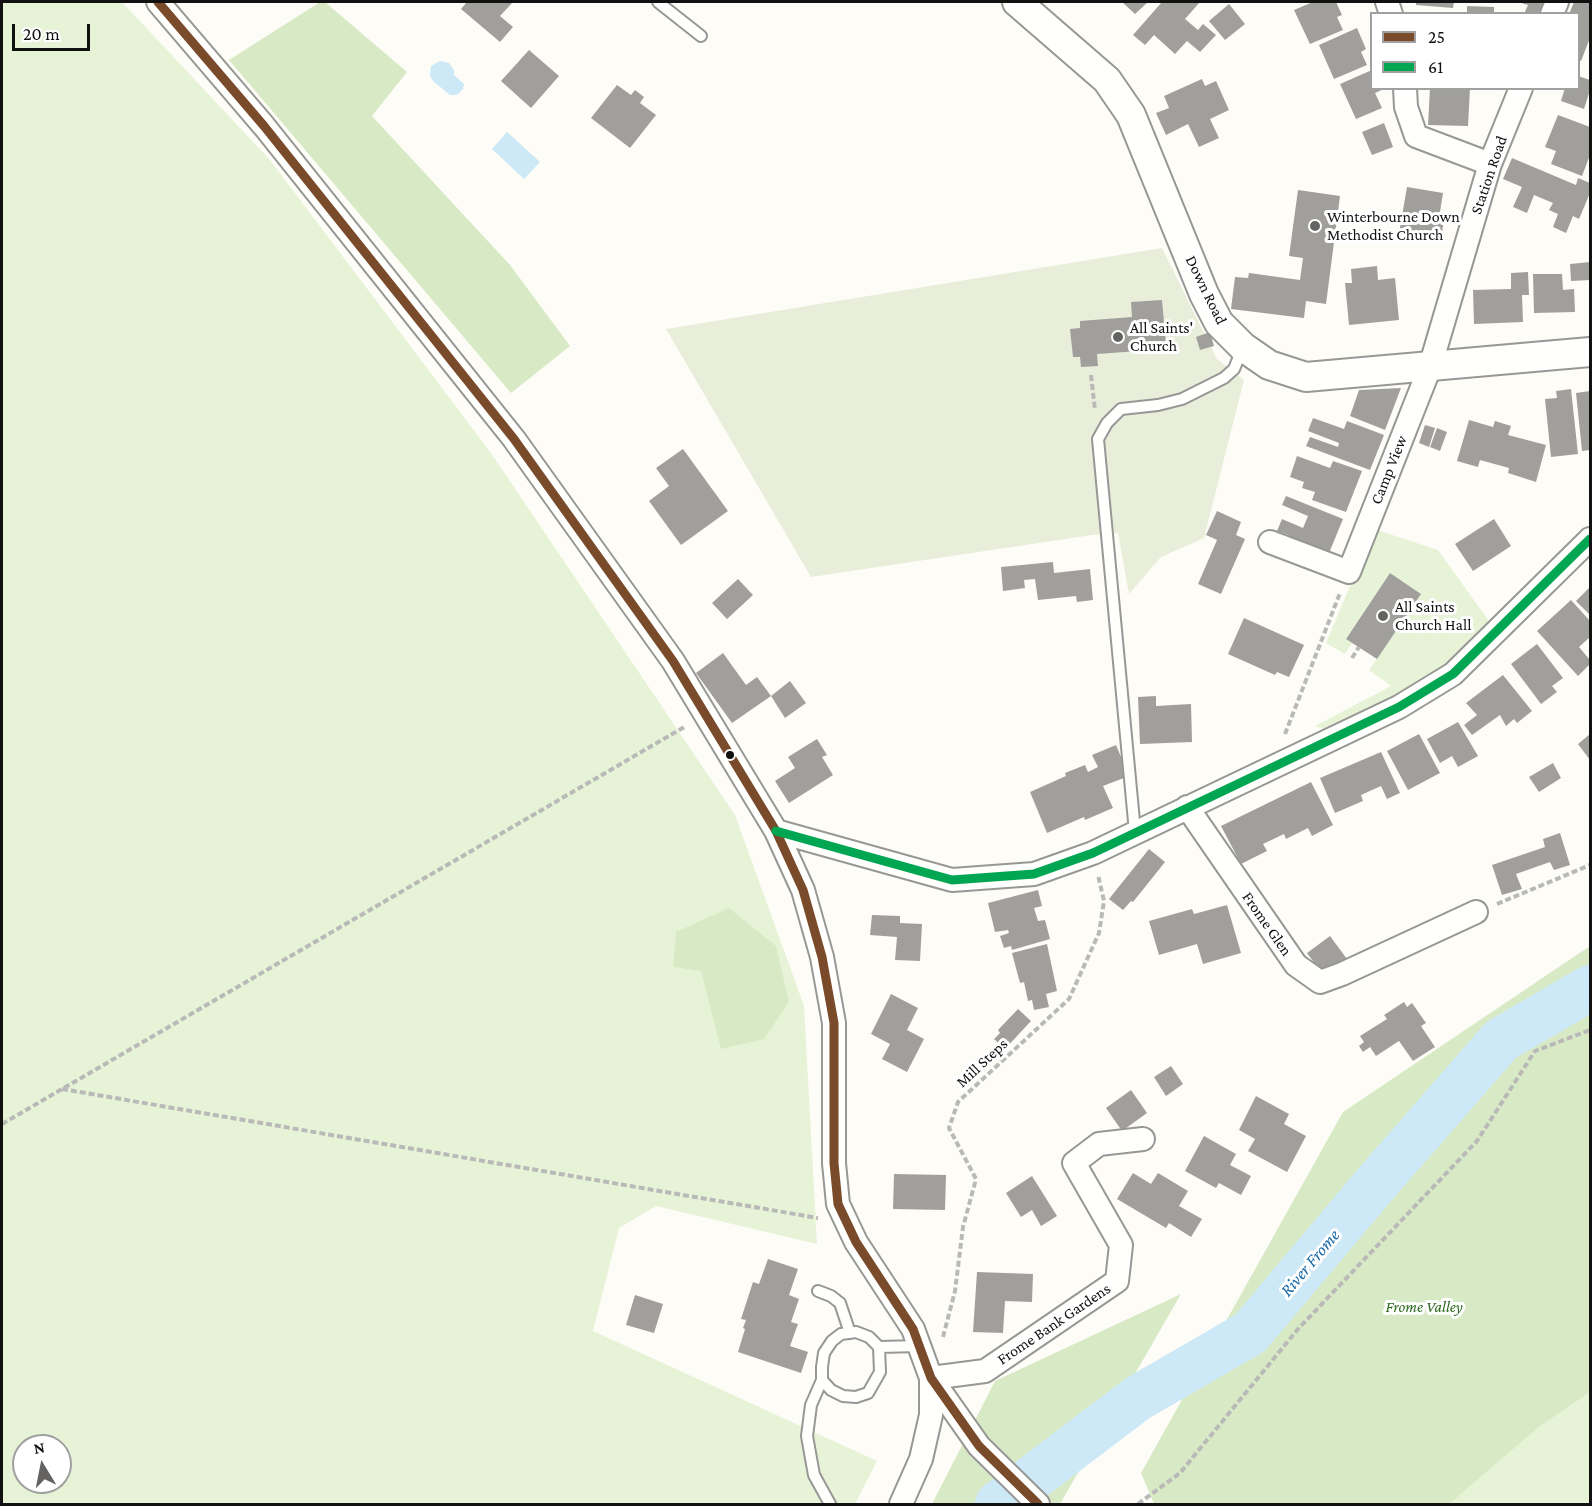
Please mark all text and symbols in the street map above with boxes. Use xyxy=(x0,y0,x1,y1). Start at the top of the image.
scale bar xyxy=(15,12,93,50)
legend xyxy=(1370,12,1580,90)
text: 20 m xyxy=(23,24,60,44)
text: 25 xyxy=(1428,27,1445,47)
text: 61 xyxy=(1428,57,1443,77)
street label: Station Road xyxy=(1467,133,1511,217)
place label: Winterbourne Down Methodist Church xyxy=(1327,207,1460,245)
marker: Winterbourne Down Methodist Church xyxy=(1308,219,1322,233)
street label: Down Road xyxy=(1181,252,1231,328)
place label: All Saints' Church xyxy=(1130,318,1193,356)
marker: All Saints' Church xyxy=(1111,330,1125,344)
street label: Camp View xyxy=(1366,433,1412,507)
place label: All Saints Church Hall xyxy=(1395,597,1471,635)
marker: All Saints Church Hall xyxy=(1376,609,1390,623)
unlabelled marker xyxy=(724,749,736,761)
street label: Frome Glen xyxy=(1238,888,1296,960)
street label: Mill Steps xyxy=(952,1034,1012,1092)
water label: River Frome xyxy=(1276,1225,1344,1301)
street label: Frome Bank Gardens xyxy=(994,1279,1114,1369)
park label: Frome Valley xyxy=(1385,1297,1463,1317)
north arrow xyxy=(12,1434,72,1494)
text: N xyxy=(32,1438,46,1457)

